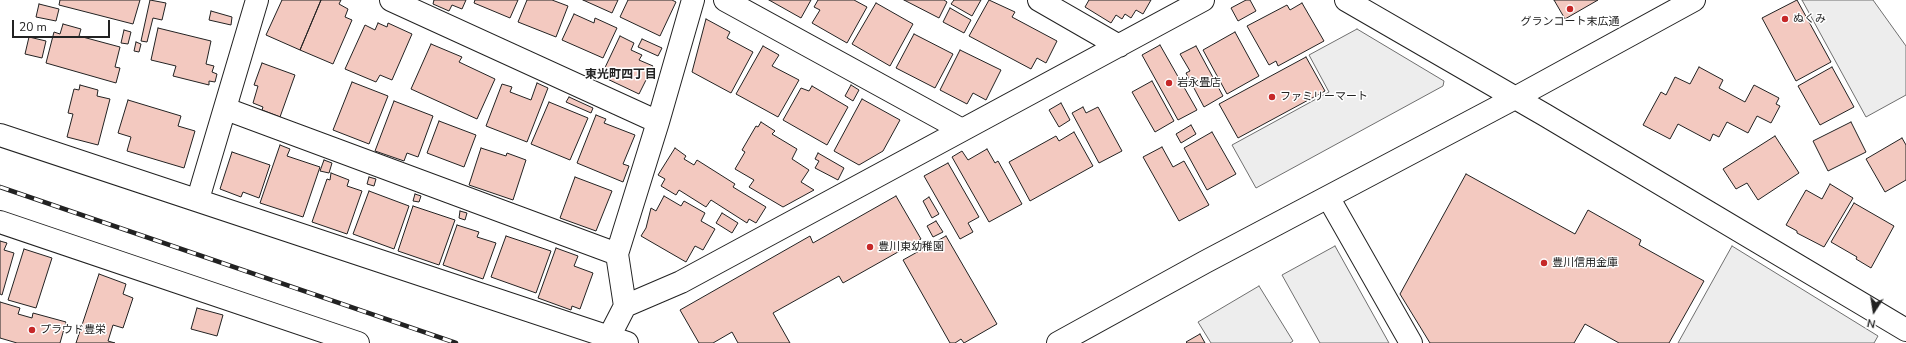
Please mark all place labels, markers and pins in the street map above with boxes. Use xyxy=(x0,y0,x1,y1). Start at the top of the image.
marker: グランコート末広通 xyxy=(1565,4,1575,14)
place label: ぬくみ xyxy=(1793,12,1826,26)
marker: ぬくみ xyxy=(1780,14,1790,24)
place label: グランコート末広通 xyxy=(1521,15,1619,29)
place label: 岩永畳店 xyxy=(1177,76,1221,90)
marker: 岩永畳店 xyxy=(1164,78,1174,88)
place label: ファミリーマート xyxy=(1280,90,1368,104)
marker: ファミリーマート xyxy=(1267,92,1277,102)
place label: 豊川東幼稚園 xyxy=(878,240,944,254)
marker: 豊川東幼稚園 xyxy=(865,242,875,252)
place label: 豊川信用金庫 xyxy=(1552,256,1618,270)
marker: 豊川信用金庫 xyxy=(1539,258,1549,268)
place label: プラウド豊栄 xyxy=(40,323,106,337)
marker: プラウド豊栄 xyxy=(27,325,37,335)

